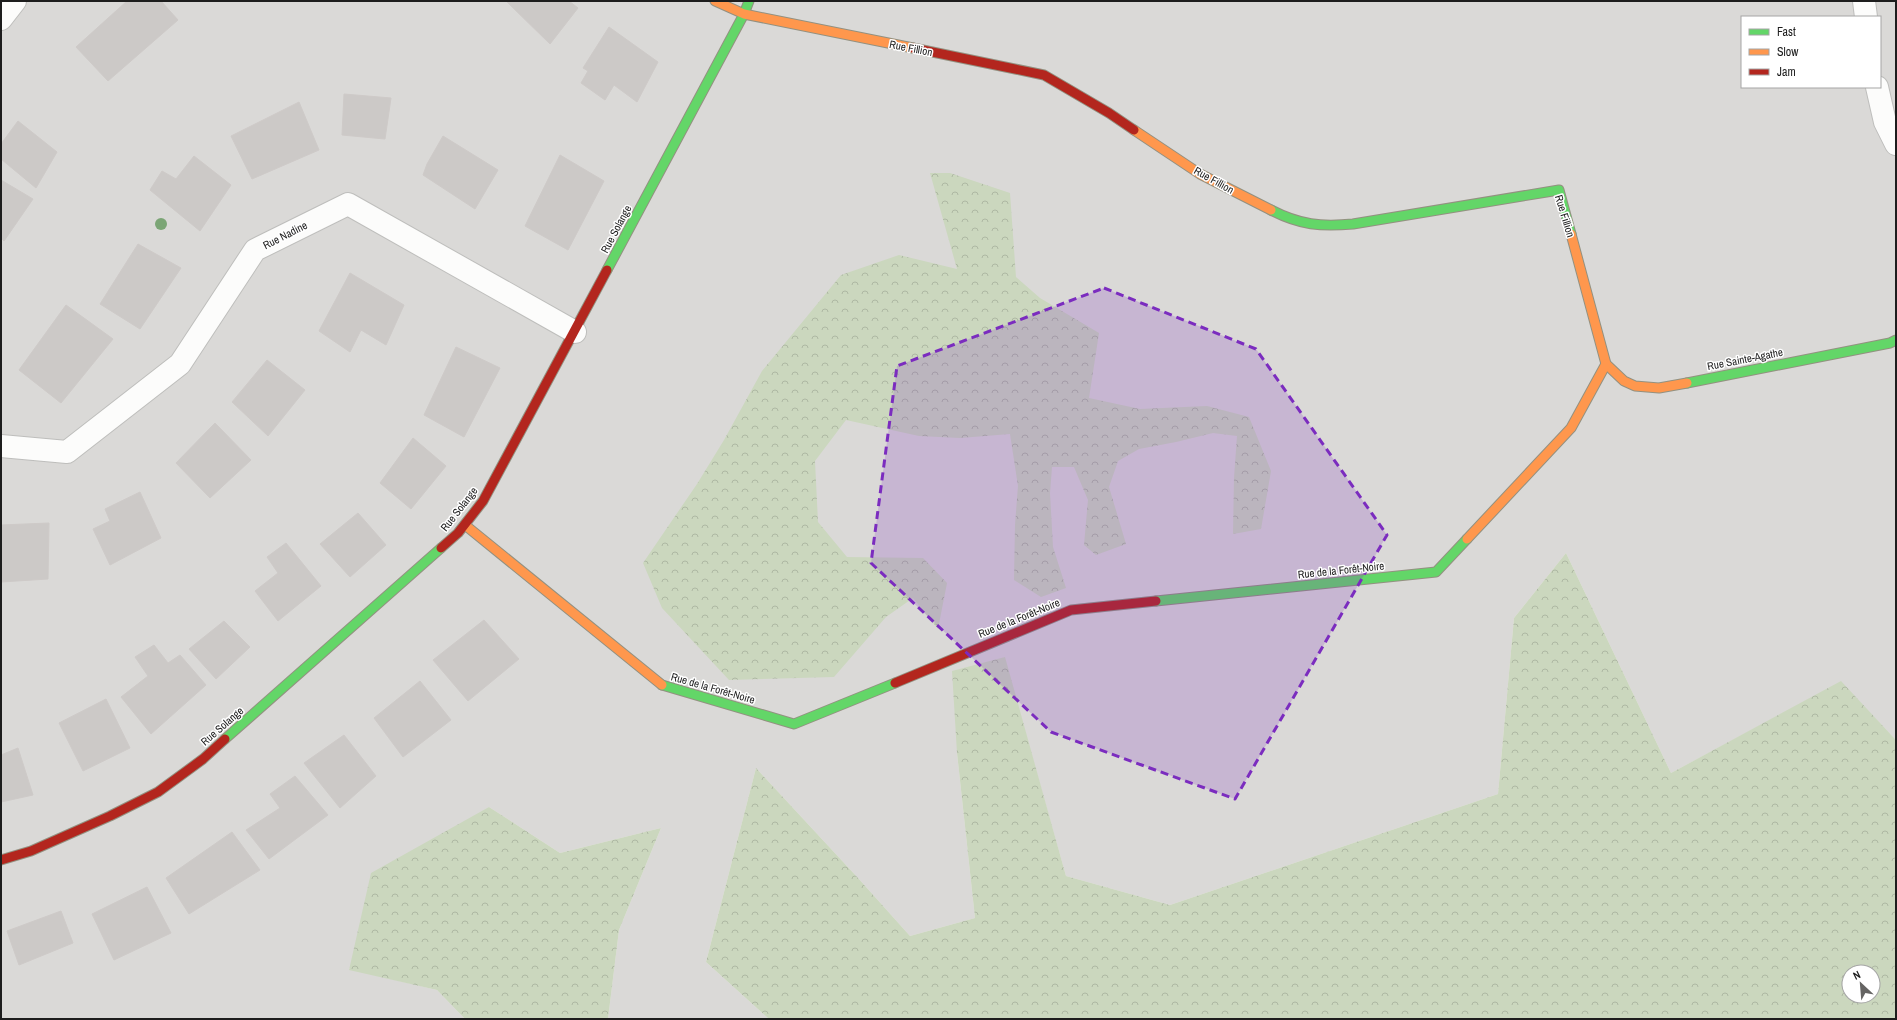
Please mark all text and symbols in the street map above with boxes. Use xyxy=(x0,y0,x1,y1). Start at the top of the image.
legend xyxy=(1741,16,1881,88)
text: Fast xyxy=(1777,24,1796,40)
street label: Rue Fillion xyxy=(888,37,934,59)
text: Slow xyxy=(1777,44,1799,60)
text: Jam xyxy=(1777,64,1796,80)
street label: Rue Fillion xyxy=(1192,163,1236,197)
street label: Rue Fillion xyxy=(1552,193,1578,239)
street label: Rue Solange xyxy=(598,203,634,255)
street label: Rue Nadine xyxy=(260,218,310,252)
street label: Rue Sainte-Agathe xyxy=(1706,345,1784,373)
street label: Rue Solange xyxy=(437,484,481,534)
street label: Rue de la Forêt-Noire xyxy=(1297,559,1385,581)
street label: Rue de la Forêt-Noire xyxy=(976,595,1062,641)
street label: Rue de la Forêt-Noire xyxy=(669,669,757,707)
street label: Rue Solange xyxy=(198,704,246,748)
north arrow xyxy=(1841,964,1881,1004)
text: N xyxy=(1851,967,1863,983)

